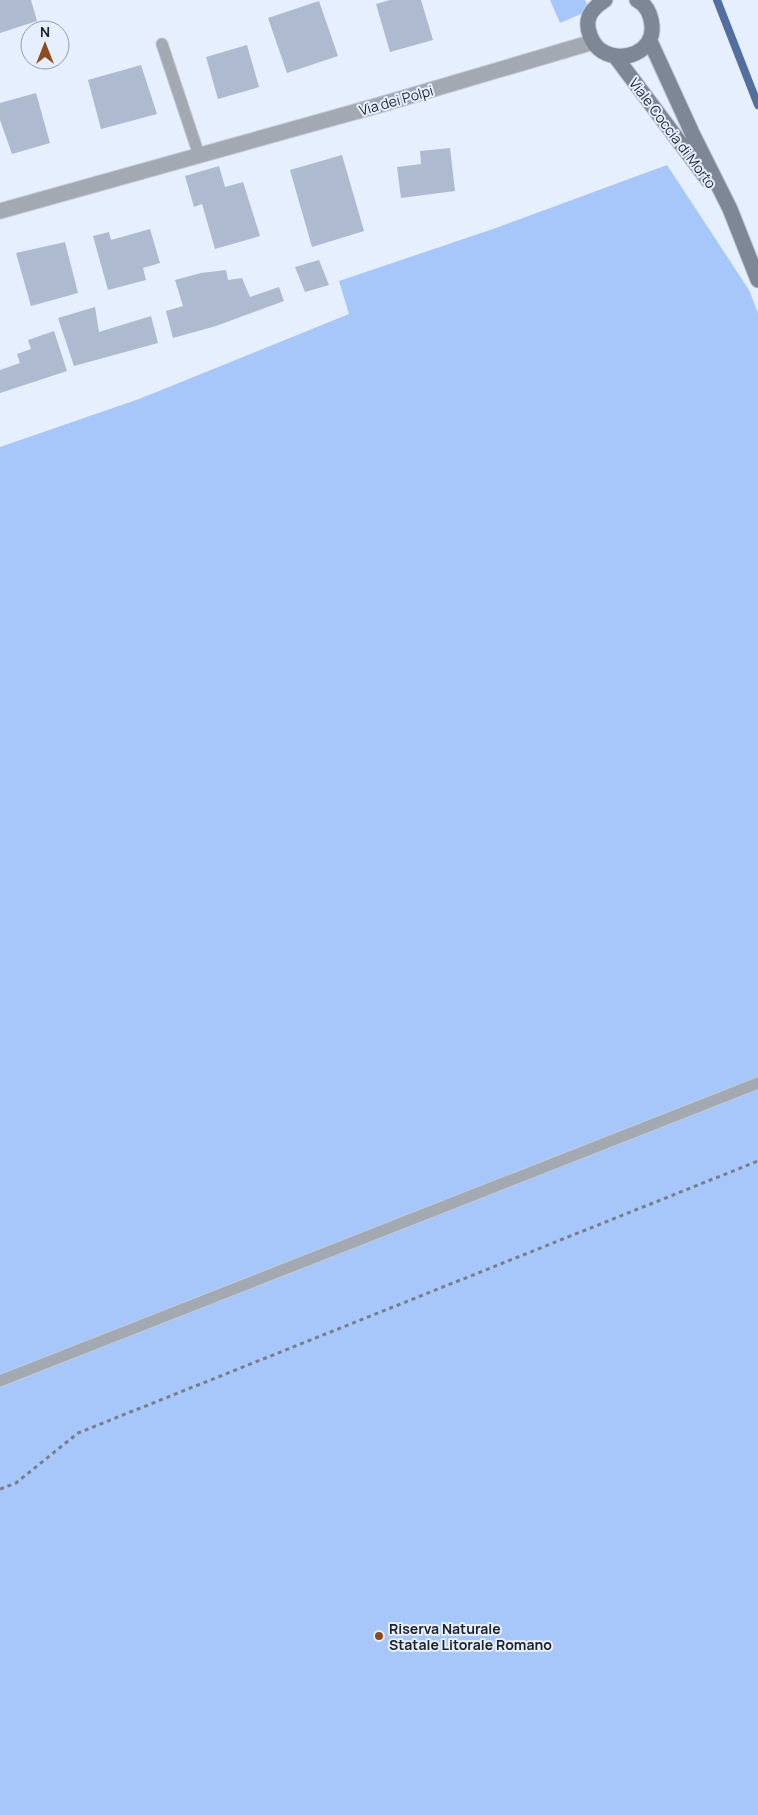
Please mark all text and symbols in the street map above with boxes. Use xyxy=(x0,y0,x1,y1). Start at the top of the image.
north arrow xyxy=(20,20,70,70)
text: N xyxy=(40,22,50,41)
street label: Viale Coccia di Morto xyxy=(625,74,721,192)
street label: Via dei Polpi xyxy=(357,80,435,120)
place label: Riserva Naturale Statale Litorale Romano xyxy=(389,1619,552,1654)
marker: Riserva Naturale Statale Litorale Romano xyxy=(373,1630,385,1642)

